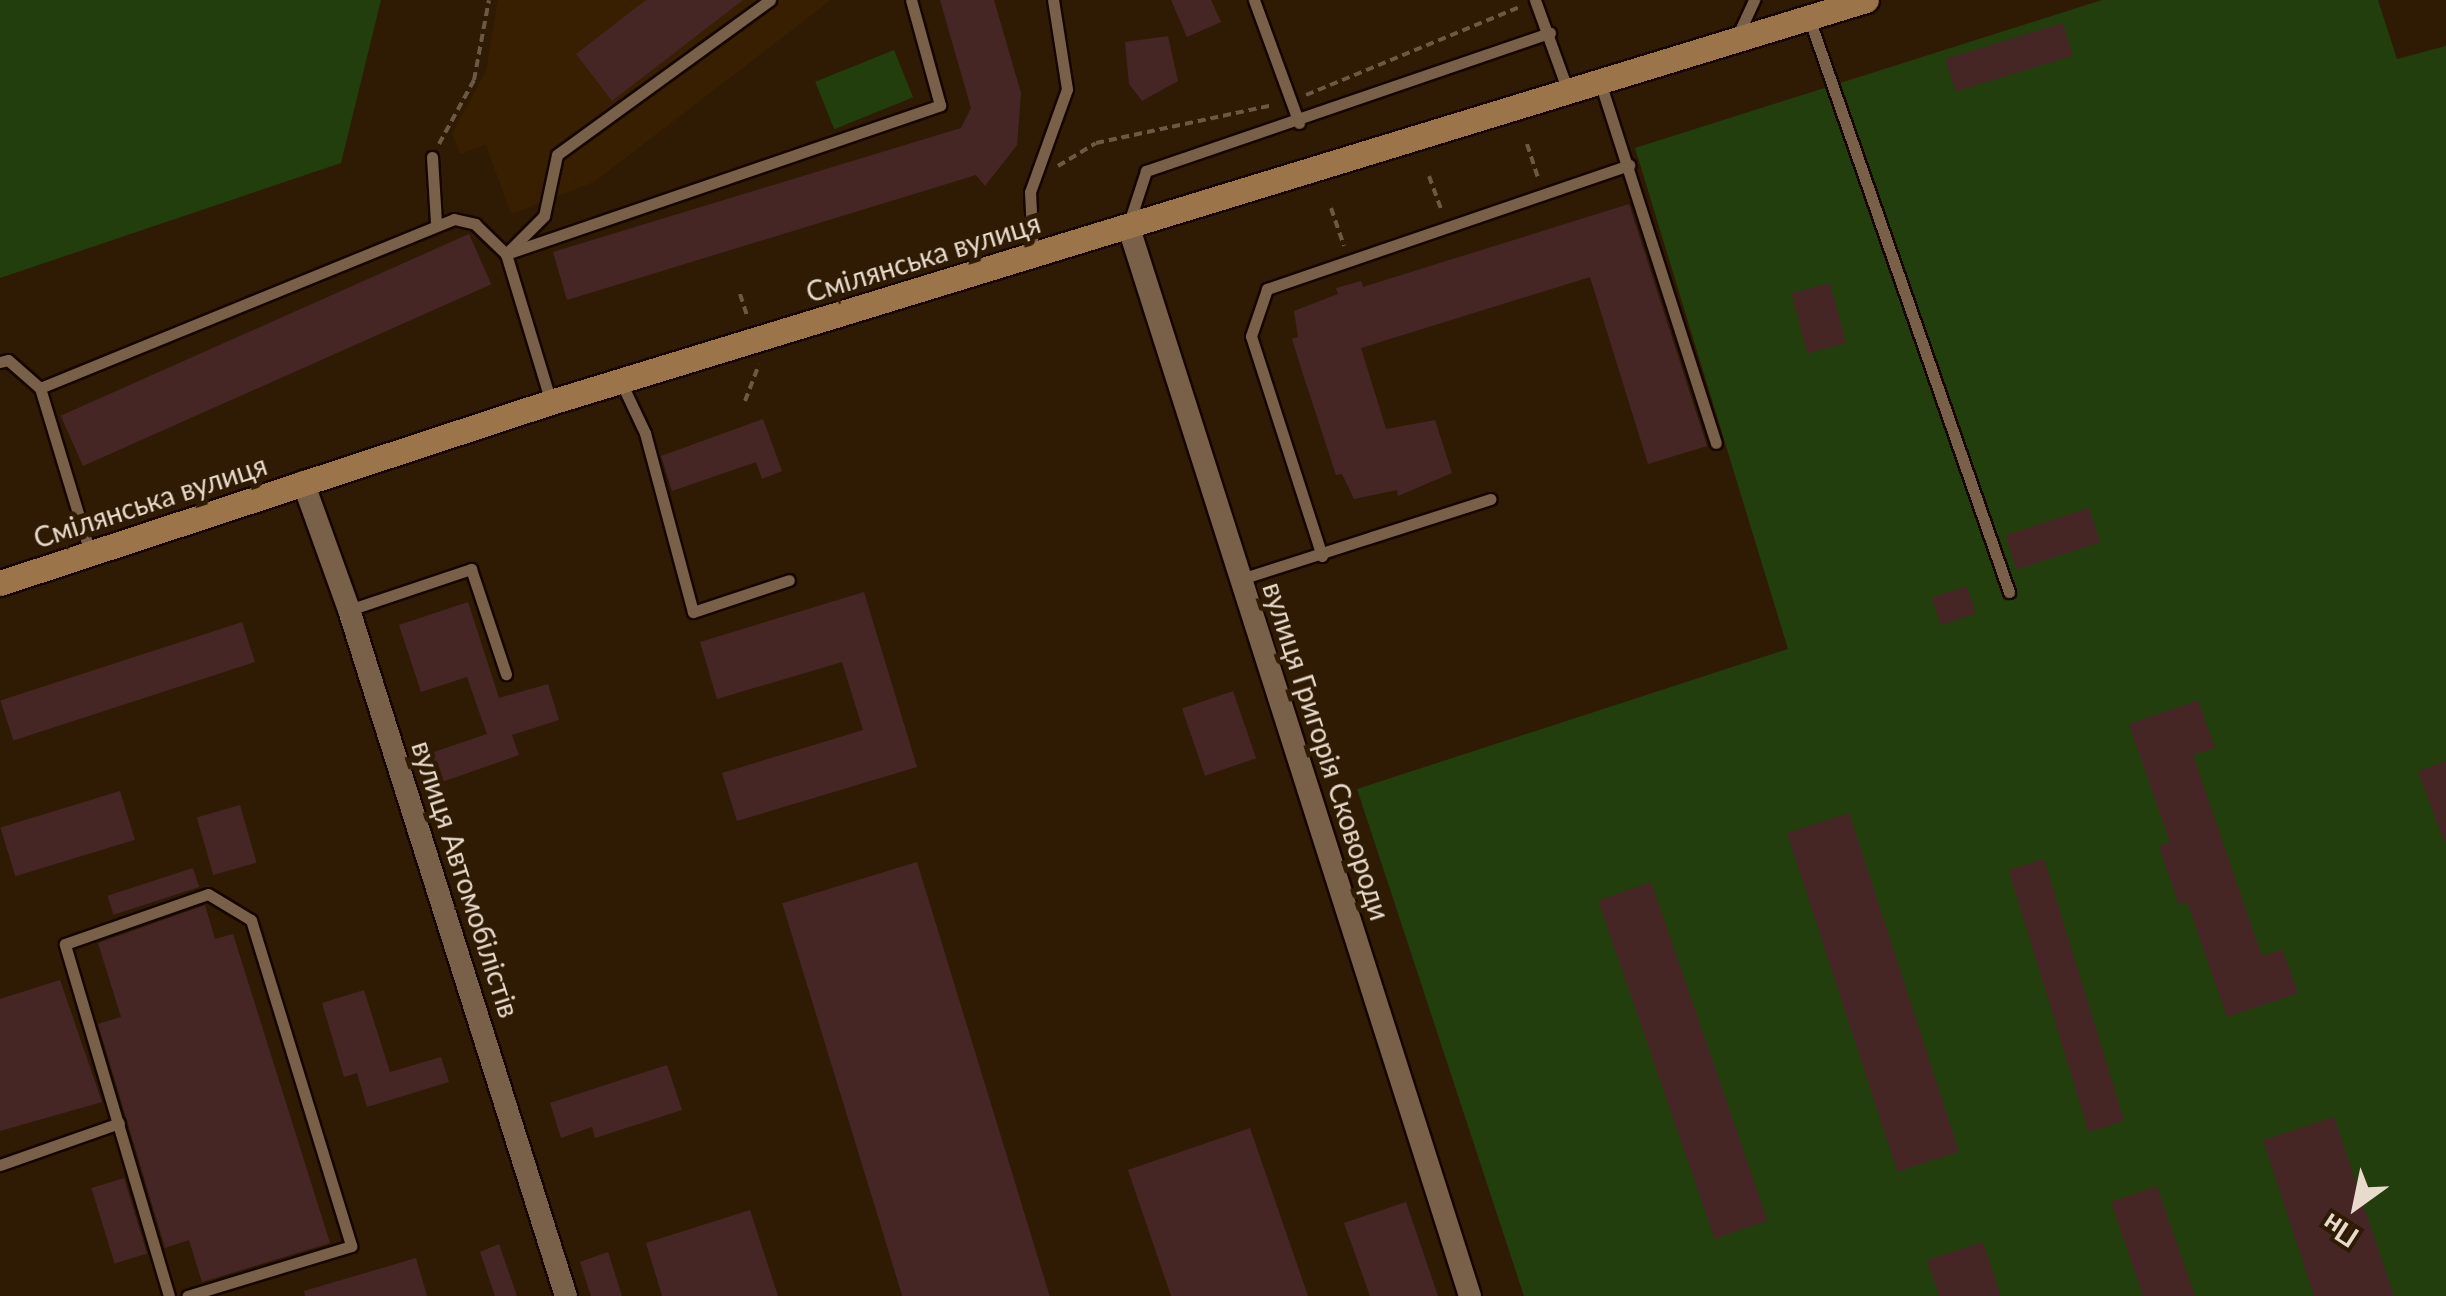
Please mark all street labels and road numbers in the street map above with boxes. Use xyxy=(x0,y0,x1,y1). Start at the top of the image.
street label: Смілянська вулиця xyxy=(802,205,1044,309)
street label: Смілянська вулиця xyxy=(29,447,271,555)
street label: вулиця Григорія Сковороди xyxy=(1256,578,1398,924)
street label: вулиця Автомобілістів xyxy=(405,736,527,1022)

